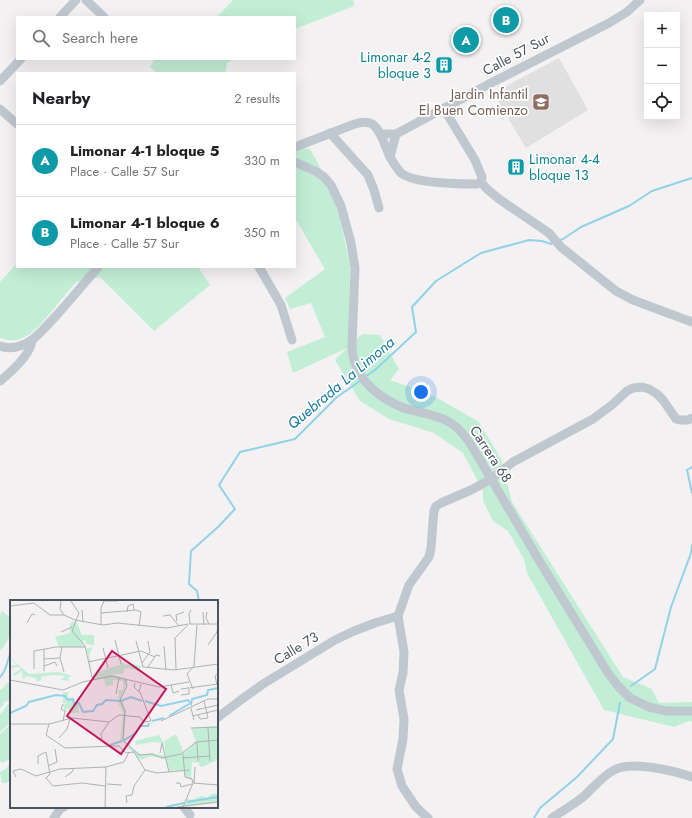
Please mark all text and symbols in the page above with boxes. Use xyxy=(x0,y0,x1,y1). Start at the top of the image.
pin: B xyxy=(493,5,519,35)
map controls xyxy=(644,12,680,120)
button: + xyxy=(644,12,680,48)
search box xyxy=(16,16,296,60)
pin: A xyxy=(453,25,479,55)
icon: search xyxy=(30,27,52,49)
text: Search here xyxy=(62,27,138,49)
street label: Calle 57 Sur xyxy=(479,28,553,80)
place label: Limonar 4-2 bloque 3 xyxy=(360,47,431,83)
button: − xyxy=(644,48,680,84)
building icon: Limonar 4-2 bloque 3 xyxy=(434,55,454,75)
place label: Jardin Infantil El Buen Comienzo xyxy=(419,84,528,120)
button: locate xyxy=(644,84,680,120)
text: Nearby xyxy=(32,86,90,110)
text: 2 results xyxy=(234,89,280,108)
school or university icon: Jardin Infantil El Buen Comienzo xyxy=(531,92,551,112)
text: Limonar 4-1 bloque 5 xyxy=(70,140,219,162)
place label: Limonar 4-4 bloque 13 xyxy=(529,149,600,185)
text: A xyxy=(40,151,50,170)
text: 330 m xyxy=(244,151,280,170)
building icon: Limonar 4-4 bloque 13 xyxy=(506,157,526,177)
text: Place · Calle 57 Sur xyxy=(70,162,179,181)
text: Limonar 4-1 bloque 6 xyxy=(70,212,220,234)
text: B xyxy=(41,223,49,242)
text: 350 m xyxy=(244,223,280,242)
text: Place · Calle 57 Sur xyxy=(70,234,179,253)
water label: Quebrada La Limona xyxy=(282,331,400,435)
your location xyxy=(411,382,431,402)
street label: Carrera 68 xyxy=(465,422,517,486)
inset map xyxy=(10,600,218,808)
street label: Calle 73 xyxy=(270,627,323,669)

